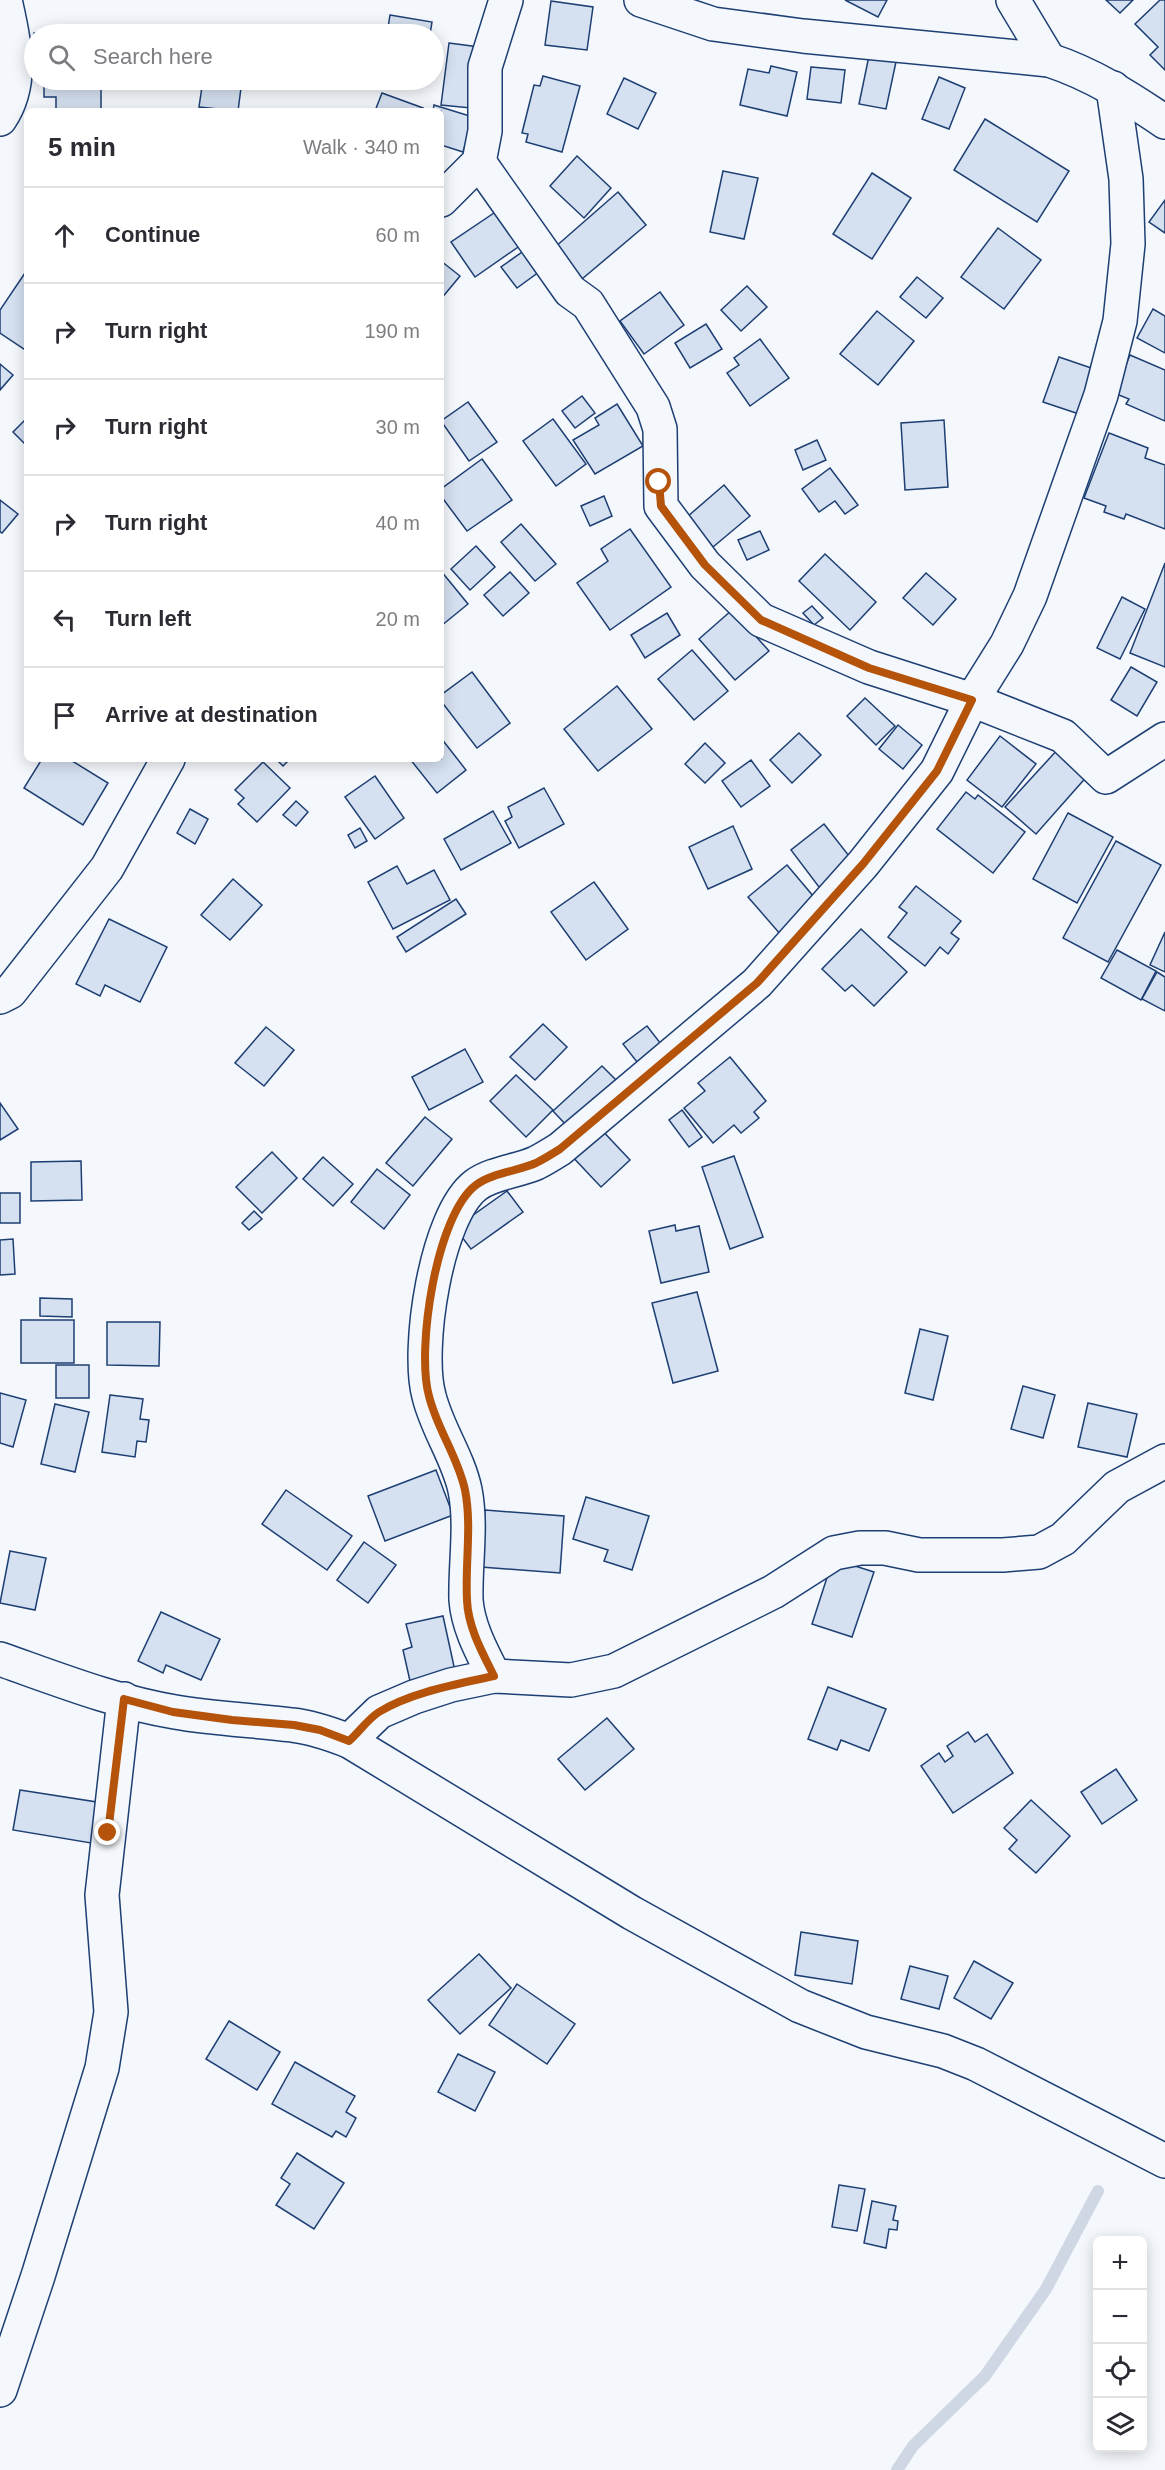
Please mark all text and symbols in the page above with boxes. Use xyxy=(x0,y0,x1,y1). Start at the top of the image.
search box xyxy=(24,24,444,90)
icon: search xyxy=(45,41,78,74)
text: Search here xyxy=(93,44,213,69)
text: 5 min xyxy=(48,132,116,162)
text: Walk · 340 m xyxy=(303,136,420,158)
icon: ahead xyxy=(48,219,81,252)
text: Continue xyxy=(105,222,200,247)
text: 60 m xyxy=(376,224,420,246)
icon: right xyxy=(48,315,81,348)
text: Turn right xyxy=(105,318,207,343)
text: 190 m xyxy=(364,320,420,342)
icon: right xyxy=(48,411,81,444)
text: Turn right xyxy=(105,414,207,439)
text: 30 m xyxy=(376,416,420,438)
route start xyxy=(645,468,671,494)
icon: right xyxy=(48,507,81,540)
text: Turn right xyxy=(105,510,207,535)
text: 40 m xyxy=(376,512,420,534)
icon: left xyxy=(48,603,81,636)
text: Turn left xyxy=(105,606,191,631)
text: 20 m xyxy=(376,608,420,630)
icon: arrive xyxy=(48,699,81,732)
text: Arrive at destination xyxy=(105,702,318,727)
route end xyxy=(94,1819,120,1845)
map controls xyxy=(1093,2236,1147,2452)
button: + xyxy=(1093,2236,1147,2290)
button: − xyxy=(1093,2290,1147,2344)
button: locate xyxy=(1093,2344,1147,2398)
button: layers xyxy=(1093,2398,1147,2452)

